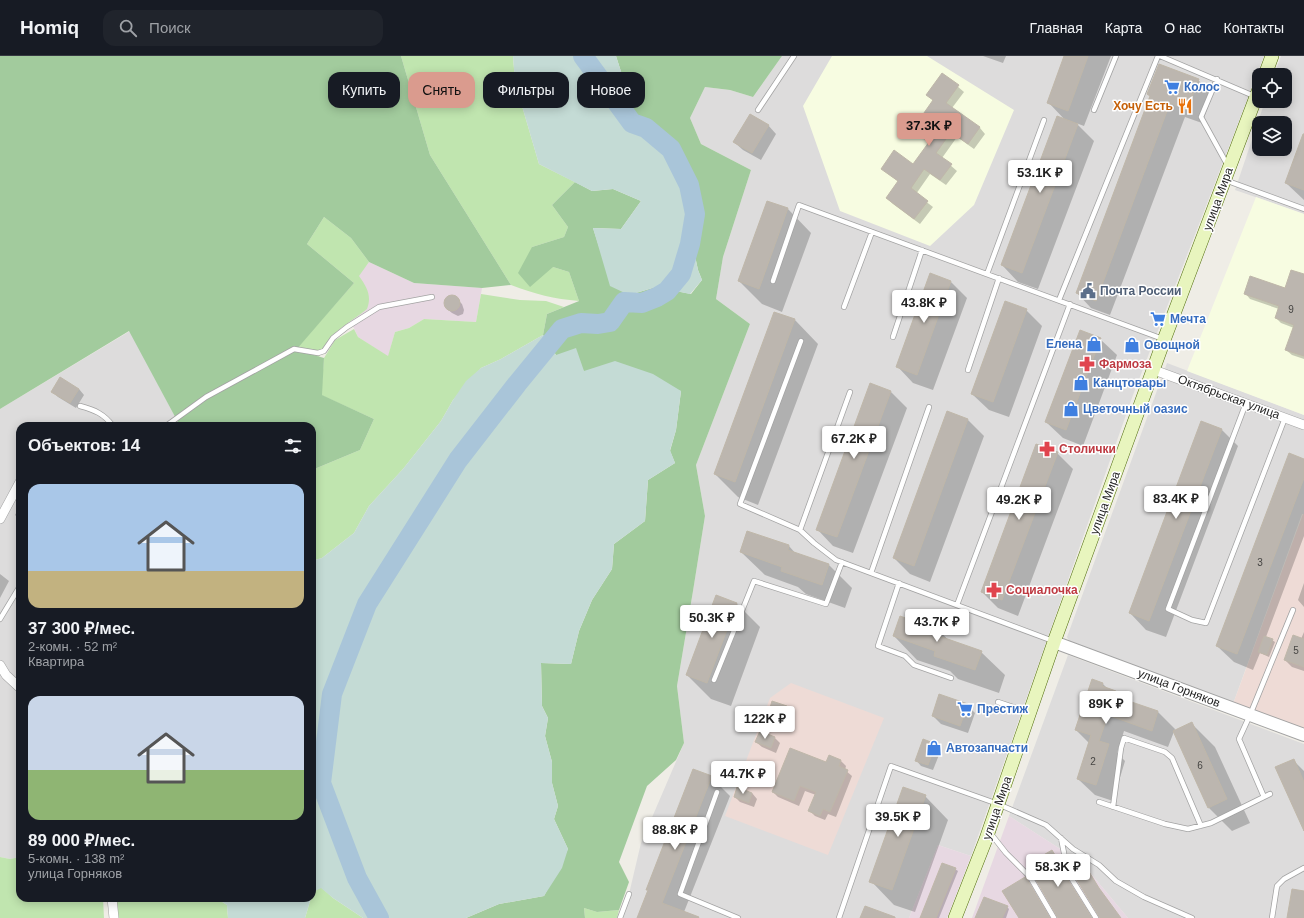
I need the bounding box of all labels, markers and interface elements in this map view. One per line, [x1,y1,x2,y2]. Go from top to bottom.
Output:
search box [103,10,383,46]
text: Homiq [20,17,79,38]
icon: search [117,17,139,39]
text: Поиск [149,19,191,36]
text: Главная [1029,20,1083,36]
text: Карта [1105,20,1142,36]
text: О нас [1164,20,1202,36]
text: Контакты [1224,20,1284,36]
map controls [1252,68,1292,156]
button: locate [1252,68,1292,108]
chip: Купить [328,72,400,108]
chip: Снять [408,72,475,108]
chip: Фильтры [483,72,569,108]
chip: Новое [577,72,645,108]
supermarket icon: Колос [1163,78,1181,96]
place label: Колос [1184,80,1220,94]
restaurant icon: Хочу Есть [1176,97,1194,115]
place label: Хочу Есть [1113,99,1173,113]
pin: 37.3K ₽ [892,113,966,147]
button: layers [1252,116,1292,156]
text: 37.3K ₽ [906,118,952,133]
pin: 53.1K ₽ [1003,160,1077,194]
text: 53.1K ₽ [1017,165,1063,180]
street label: улица Мира [1200,165,1236,233]
public building icon: Почта России [1079,282,1097,300]
place label: Почта России [1100,284,1182,298]
pin: 43.8K ₽ [887,290,961,324]
text: 43.8K ₽ [901,295,947,310]
house number: 9 [1288,304,1294,315]
supermarket icon: Мечта [1149,310,1167,328]
place label: Мечта [1170,312,1206,326]
shop icon: Елена [1085,335,1103,353]
shop icon: Овощной [1123,336,1141,354]
place label: Елена [1046,337,1082,351]
place label: Овощной [1144,338,1200,352]
pharmacy icon: Фармоза [1078,355,1096,373]
place label: Фармоза [1099,357,1152,371]
street label: Октябрьская улица [1176,372,1282,422]
shop icon: Канцтовары [1072,374,1090,392]
place label: Канцтовары [1093,376,1166,390]
shop icon: Цветочный оазис [1062,400,1080,418]
place label: Цветочный оазис [1083,402,1188,416]
pin: 67.2K ₽ [817,426,891,460]
text: 67.2K ₽ [831,431,877,446]
icon: filters [282,435,304,457]
text: Объектов: 14 [28,436,140,455]
pharmacy icon: Столички [1038,440,1056,458]
place label: Столички [1059,442,1116,456]
street label: улица Мира [1087,469,1123,537]
pin: 83.4K ₽ [1139,486,1213,520]
pin: 49.2K ₽ [982,487,1056,521]
text: 83.4K ₽ [1153,491,1199,506]
text: 49.2K ₽ [996,492,1042,507]
icon: home [130,510,202,582]
house number: 3 [1257,557,1263,568]
pharmacy icon: Социалочка [985,581,1003,599]
place label: Социалочка [1006,583,1078,597]
pin: 50.3K ₽ [675,605,749,639]
pin: 43.7K ₽ [900,609,974,643]
text: 50.3K ₽ [689,610,735,625]
text: 43.7K ₽ [914,614,960,629]
text: 37 300 ₽/мес. [28,619,135,638]
text: 2-комн. · 52 m² [28,639,117,654]
house number: 5 [1293,645,1299,656]
text: Квартира [28,654,84,669]
street label: улица Горняков [1136,666,1222,710]
pin: 89K ₽ [1078,691,1134,725]
text: 89K ₽ [1088,696,1124,711]
supermarket icon: Престиж [956,700,974,718]
place label: Престиж [977,702,1028,716]
pin: 122K ₽ [732,706,798,740]
text: 122K ₽ [744,711,786,726]
icon: home [130,722,202,794]
shop icon: Автозапчасти [925,739,943,757]
place label: Автозапчасти [946,741,1028,755]
house number: 2 [1090,756,1096,767]
house number: 6 [1197,760,1203,771]
pin: 44.7K ₽ [706,761,780,795]
text: 44.7K ₽ [720,766,766,781]
street label: улица Мира [980,774,1015,842]
pin: 39.5K ₽ [861,804,935,838]
text: 39.5K ₽ [875,809,921,824]
pin: 88.8K ₽ [638,817,712,851]
text: 88.8K ₽ [652,822,698,837]
text: 89 000 ₽/мес. [28,831,135,850]
text: 5-комн. · 138 m² [28,851,124,866]
pin: 58.3K ₽ [1021,854,1095,888]
text: 58.3K ₽ [1035,859,1081,874]
text: улица Горняков [28,866,122,881]

